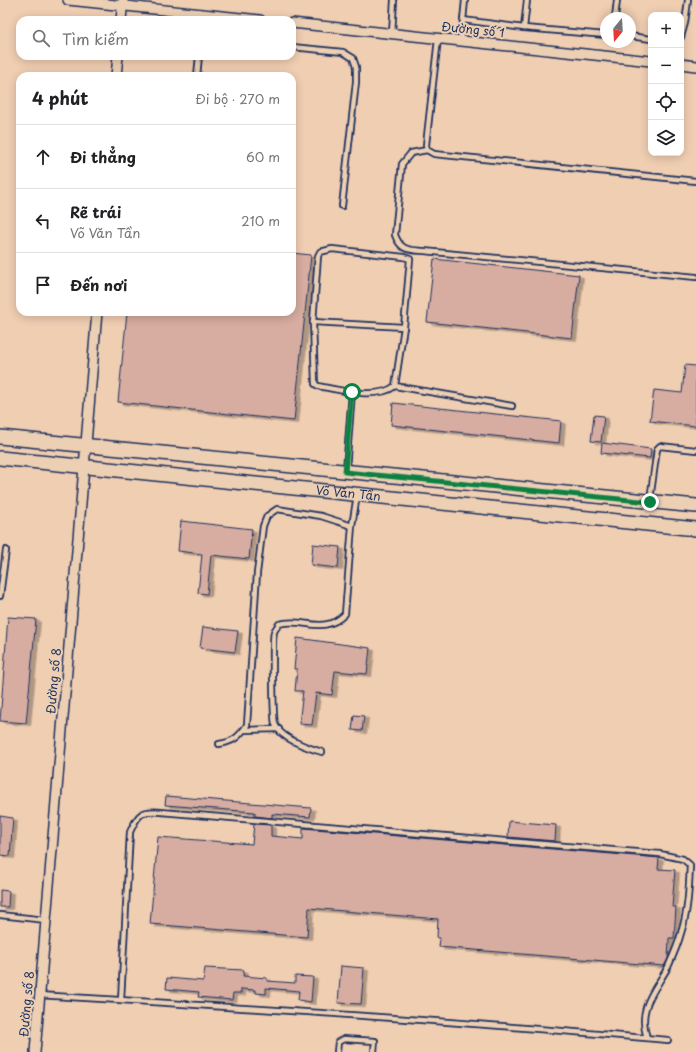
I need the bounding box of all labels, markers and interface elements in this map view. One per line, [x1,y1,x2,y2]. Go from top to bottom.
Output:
north arrow [600,12,636,48]
map controls [648,12,684,156]
button: + [648,12,684,48]
search box [16,16,296,60]
street label: Đường số 1 [441,17,506,41]
icon: search [30,27,52,49]
text: Tìm kiếm [62,27,129,50]
button: − [648,48,684,84]
button: locate [648,84,684,120]
text: 4 phút [32,85,89,111]
text: Đi bộ · 270 m [195,89,280,108]
button: layers [648,120,684,156]
text: Đi thẳng [70,145,136,168]
icon: ahead [32,146,54,168]
text: 60 m [246,147,280,166]
text: Rẽ trái [70,200,121,223]
icon: left [32,210,54,232]
text: 210 m [241,211,280,230]
text: Võ Văn Tần [70,223,140,242]
text: Đến nơi [70,273,127,296]
icon: arrive [32,274,54,296]
route start [343,383,361,401]
street label: Võ Văn Tần [315,480,382,505]
route end [641,493,659,511]
street label: Đường số 8 [41,647,65,715]
street label: Đường số 8 [14,970,38,1038]

